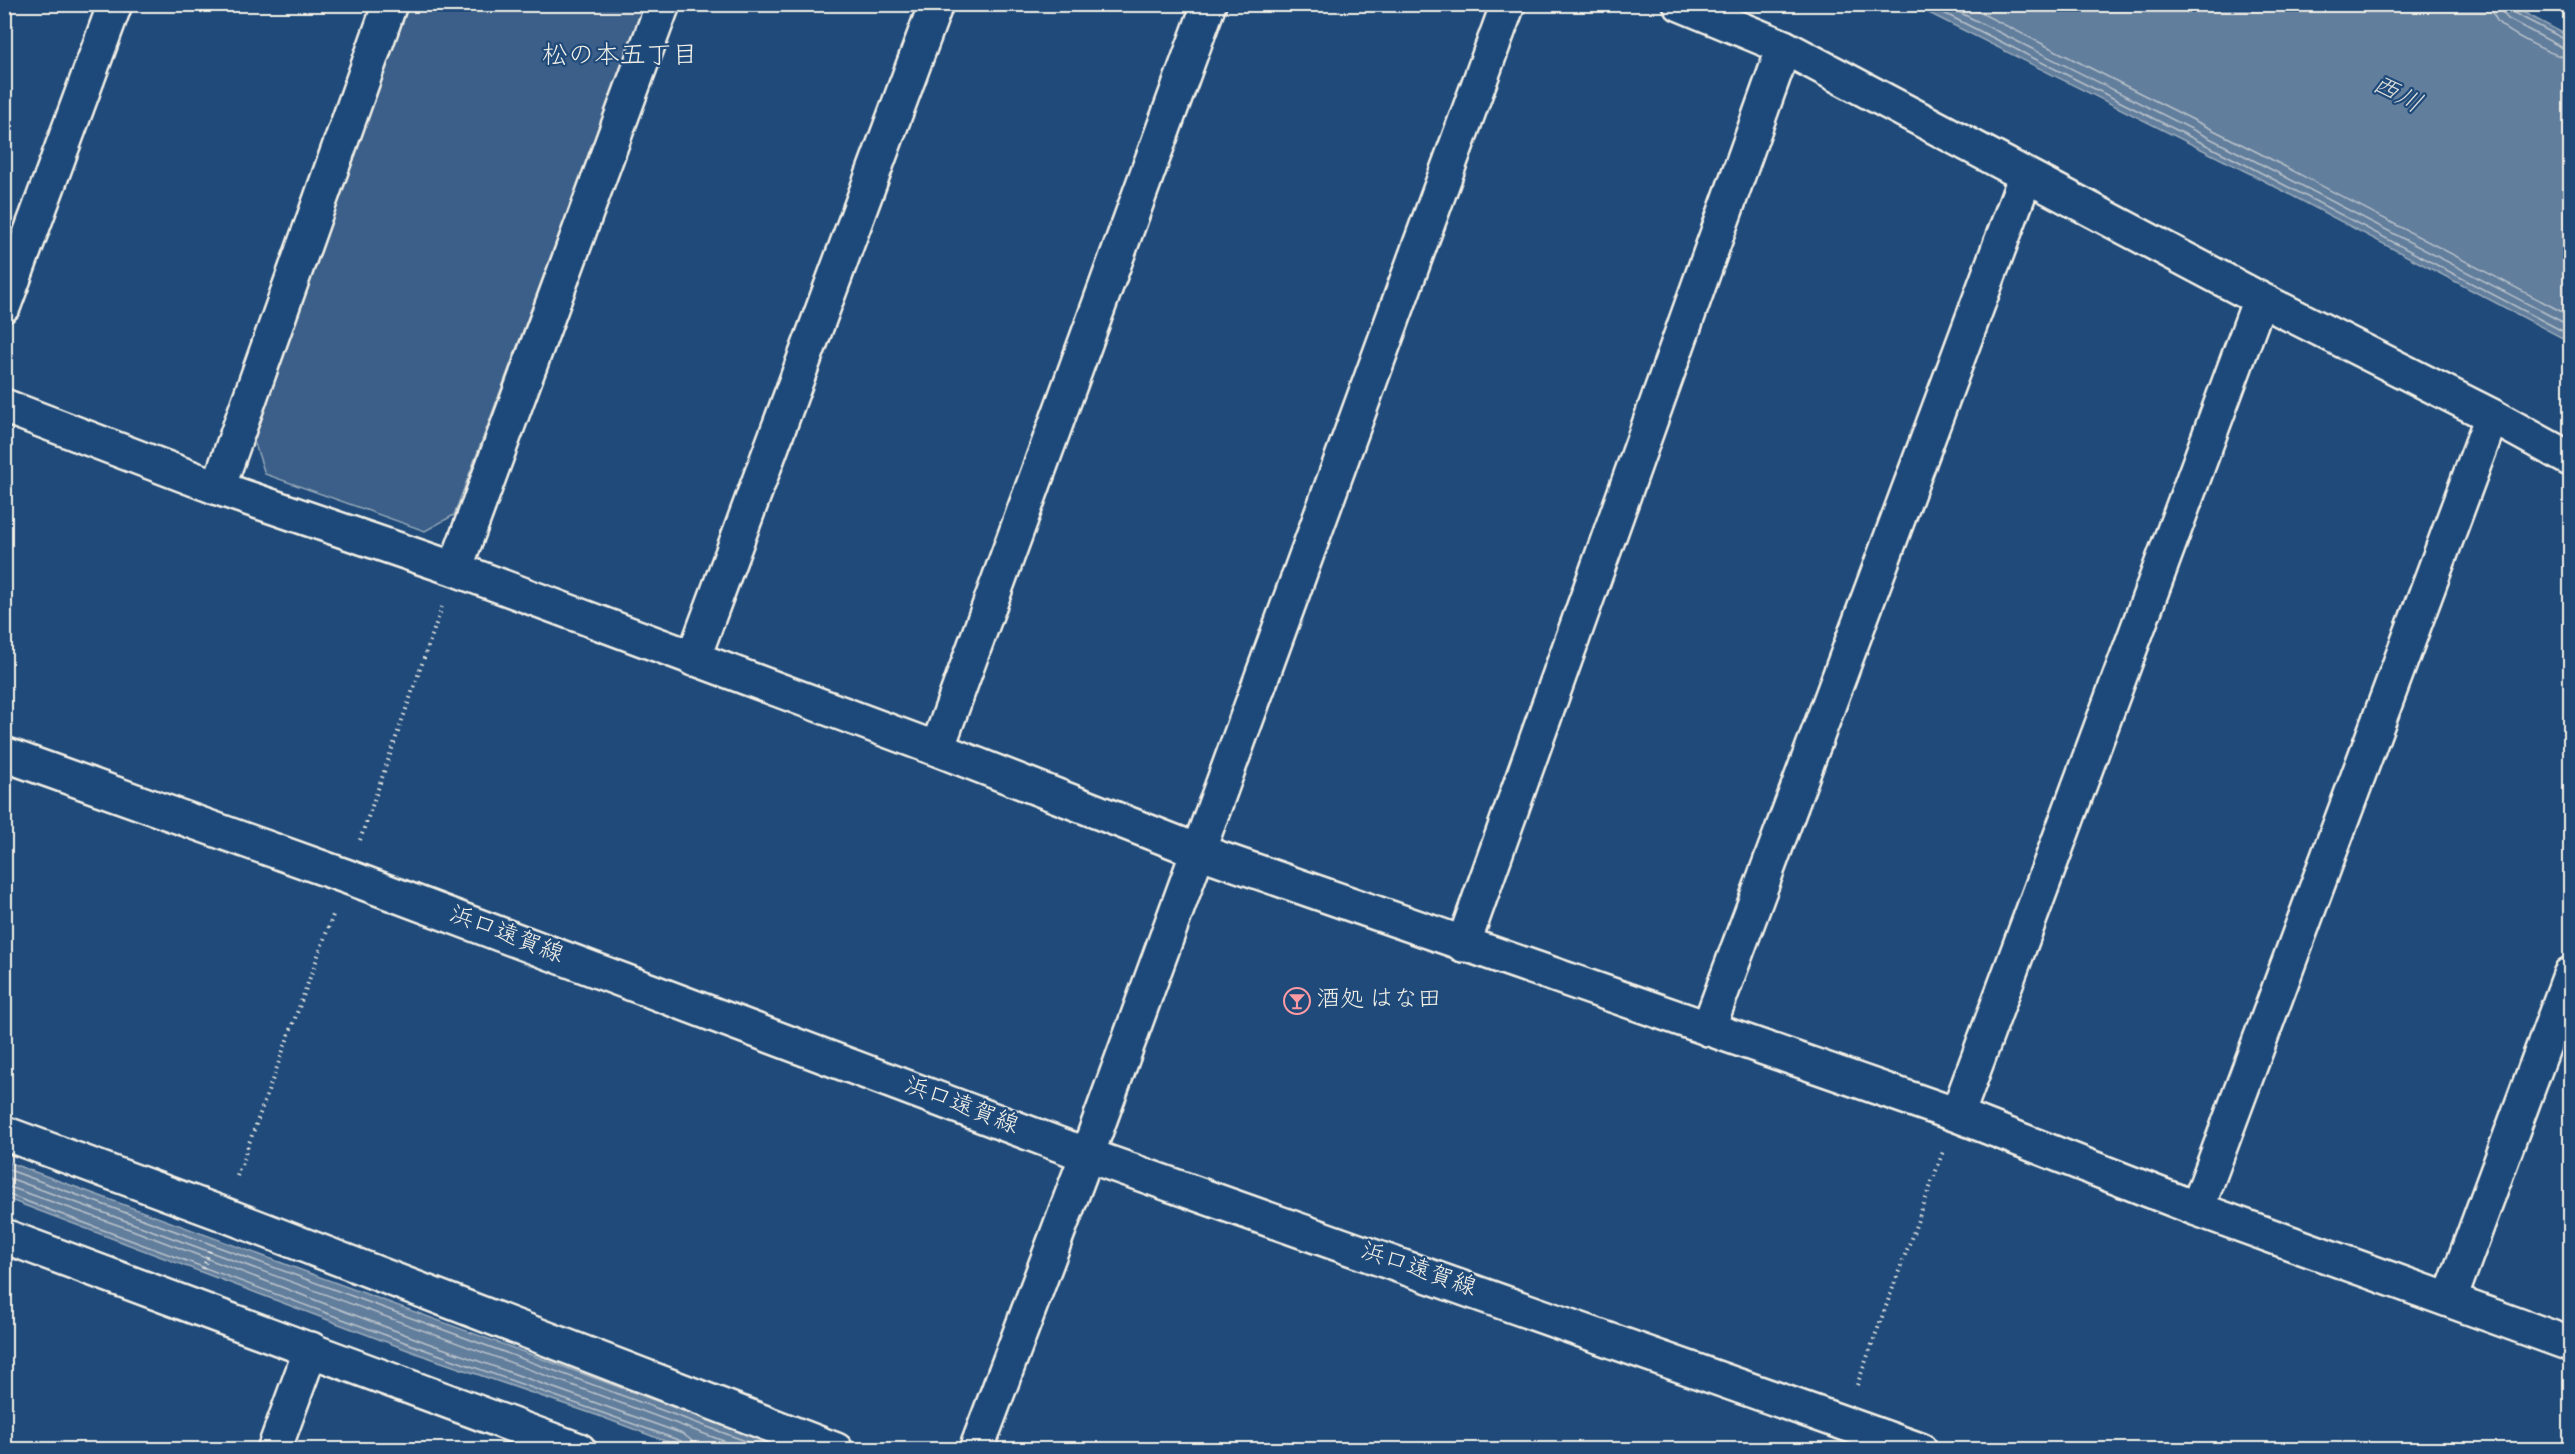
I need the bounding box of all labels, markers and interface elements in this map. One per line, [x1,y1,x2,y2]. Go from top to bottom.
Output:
district label: 松の本五丁目 [542,39,698,76]
water label: 西川 [2364,67,2428,125]
street label: 浜口遠賀線 [444,899,568,973]
place label: 酒処 はな田 [1316,984,1442,1018]
bar icon: 酒処 はな田 [1282,986,1312,1016]
street label: 浜口遠賀線 [899,1070,1023,1144]
street label: 浜口遠賀線 [1356,1235,1480,1307]

